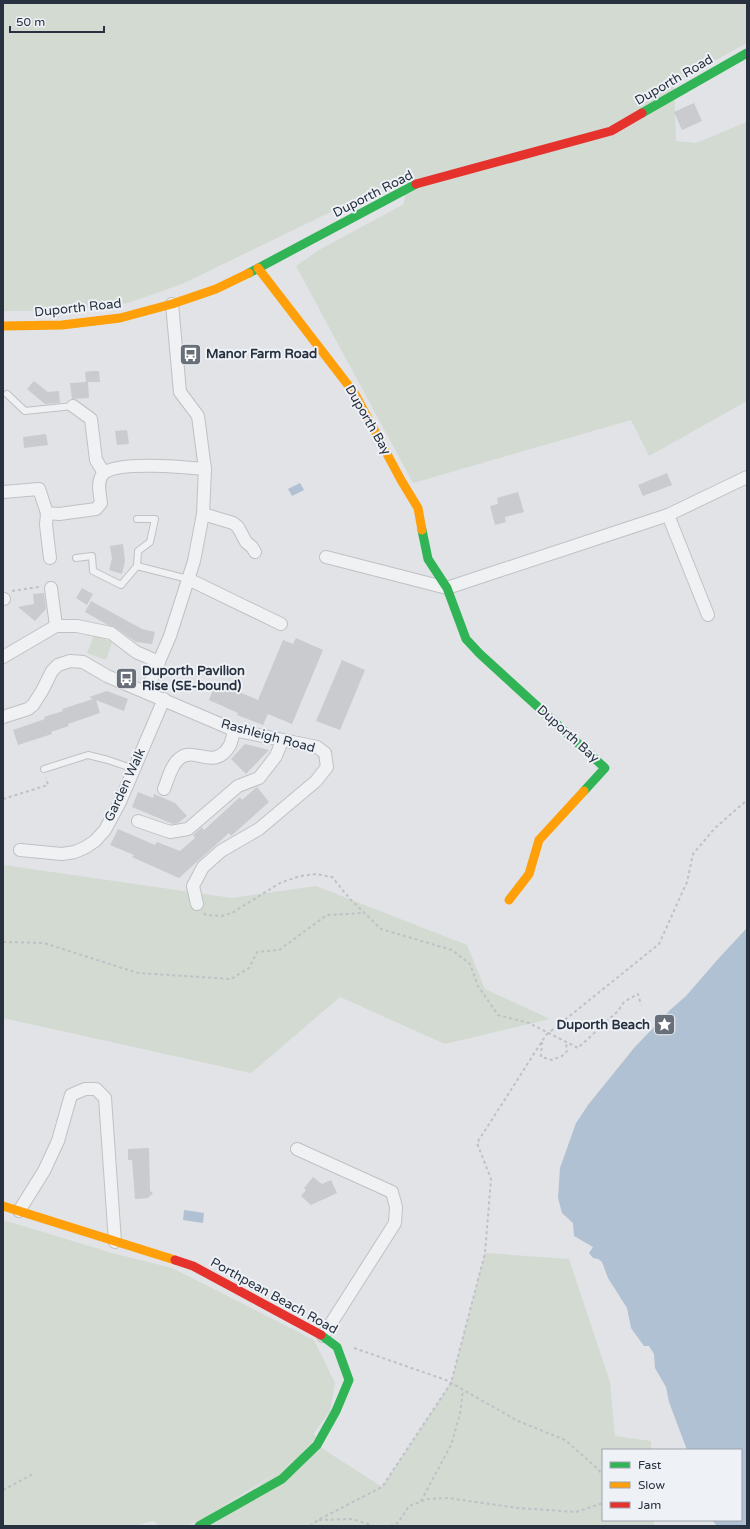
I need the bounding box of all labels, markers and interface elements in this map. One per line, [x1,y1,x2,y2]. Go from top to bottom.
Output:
scale bar [10,8,104,34]
text: 50 m [16,15,45,29]
street label: Duporth Road [632,51,716,109]
street label: Duporth Road [330,167,416,221]
street label: Duporth Road [34,295,122,321]
bus stop icon: Manor Farm Road [178,341,204,367]
place label: Manor Farm Road [206,346,317,362]
street label: Duporth Bay [342,382,394,458]
place label: Duporth Pavilion Rise (SE-bound) [142,663,245,694]
bus stop icon: Duporth Pavilion Rise (SE-bound) [114,665,140,691]
street label: Duporth Bay [534,702,602,766]
street label: Rashleigh Road [219,716,317,756]
street label: Garden Walk [101,746,149,824]
place icon: Duporth Beach [652,1012,678,1038]
place label: Duporth Beach [557,1017,650,1033]
street label: Porthpean Beach Road [208,1254,340,1338]
legend [602,1449,742,1521]
text: Fast [638,1458,662,1472]
text: Slow [638,1478,665,1492]
text: Jam [638,1498,661,1512]

